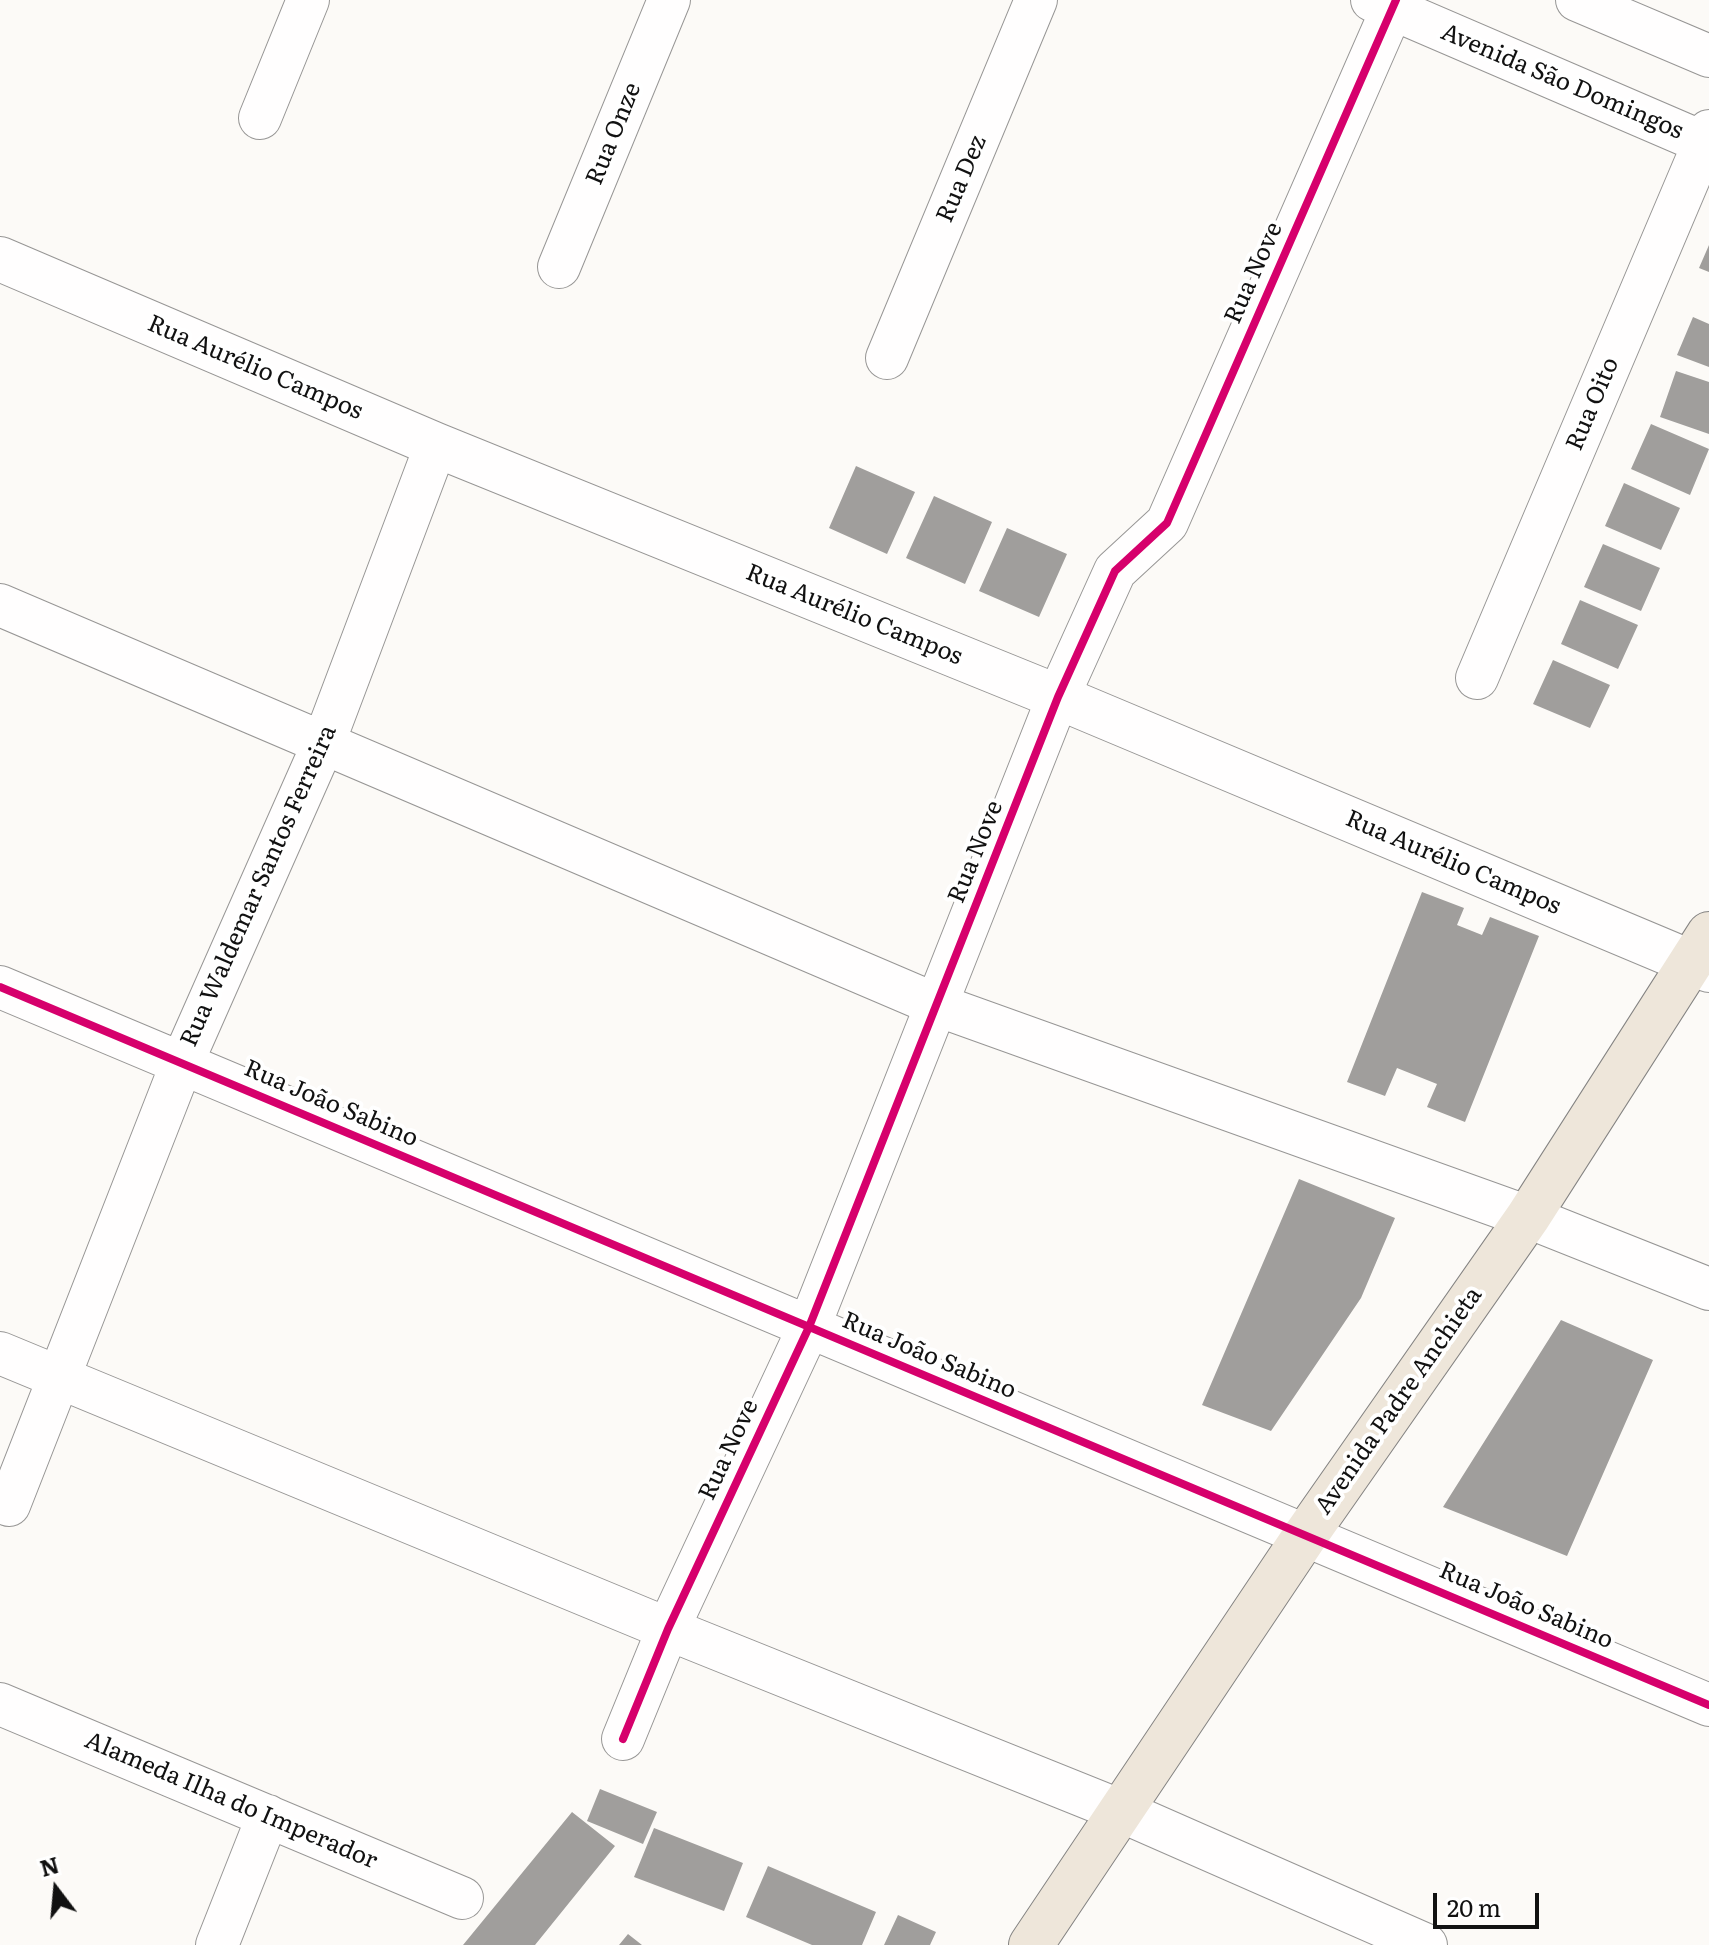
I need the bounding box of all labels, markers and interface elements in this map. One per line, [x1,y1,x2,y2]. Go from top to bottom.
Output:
street label: Avenida São Domingos [1437,18,1687,146]
street label: Rua Onze [581,79,647,189]
street label: Rua Dez [931,131,993,227]
street label: Rua Nove [1219,218,1289,328]
street label: Rua Aurélio Campos [143,310,367,426]
street label: Rua Oito [1561,353,1625,455]
street label: Rua Aurélio Campos [742,558,966,672]
street label: Rua Waldemar Santos Ferreira [175,721,343,1051]
street label: Rua Nove [942,797,1010,907]
street label: Rua Aurélio Campos [1341,805,1565,921]
street label: Rua João Sabino [240,1054,422,1154]
street label: Avenida Padre Anchieta [1310,1282,1488,1520]
street label: Rua João Sabino [838,1306,1020,1406]
street label: Rua Nove [693,1395,765,1505]
street label: Rua João Sabino [1435,1556,1617,1656]
street label: Alameda Ilha do Imperador [80,1726,382,1876]
text: N [36,1847,63,1884]
north arrow [16,1849,96,1929]
scale bar [1437,1877,1543,1927]
text: 20 m [1447,1889,1501,1924]

